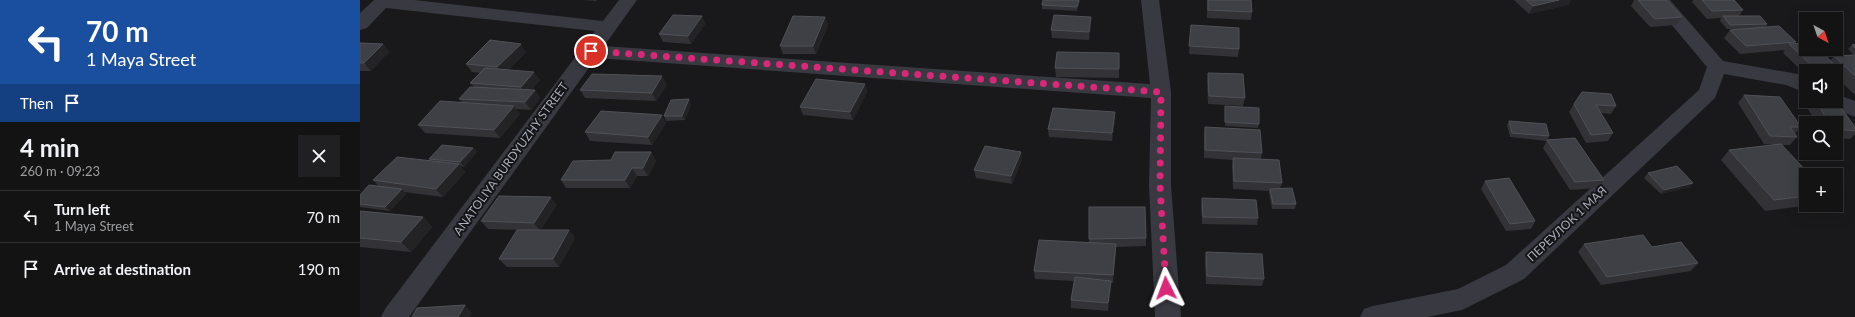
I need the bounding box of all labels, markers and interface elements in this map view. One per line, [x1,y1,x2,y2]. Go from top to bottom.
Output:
north arrow [1799,12,1843,56]
map controls [1799,12,1843,212]
text: 70 m [86,14,149,48]
icon: left [20,16,72,68]
pin [574,34,608,68]
icon: arrive [580,40,602,62]
text: 1 Maya Street [86,48,196,70]
button: sound [1799,64,1843,108]
street label: ANATOLIYA BURDYUZHY STREET [450,79,571,238]
icon: arrive [61,92,83,114]
text: Then [20,94,53,112]
button: search [1799,116,1843,160]
text: 4 min [20,133,80,162]
button: close [298,135,340,177]
text: 260 m · 09:23 [20,163,100,179]
button: + [1799,168,1843,212]
street label: ПЕРЕУЛОК 1 МАЯ [1524,183,1610,264]
text: Turn left [54,200,110,218]
icon: left [20,206,42,228]
text: 70 m [306,208,340,226]
text: 1 Maya Street [54,218,134,234]
icon: arrive [20,258,42,280]
text: Arrive at destination [54,260,191,278]
text: 190 m [298,260,340,278]
position arrow [1145,267,1187,309]

